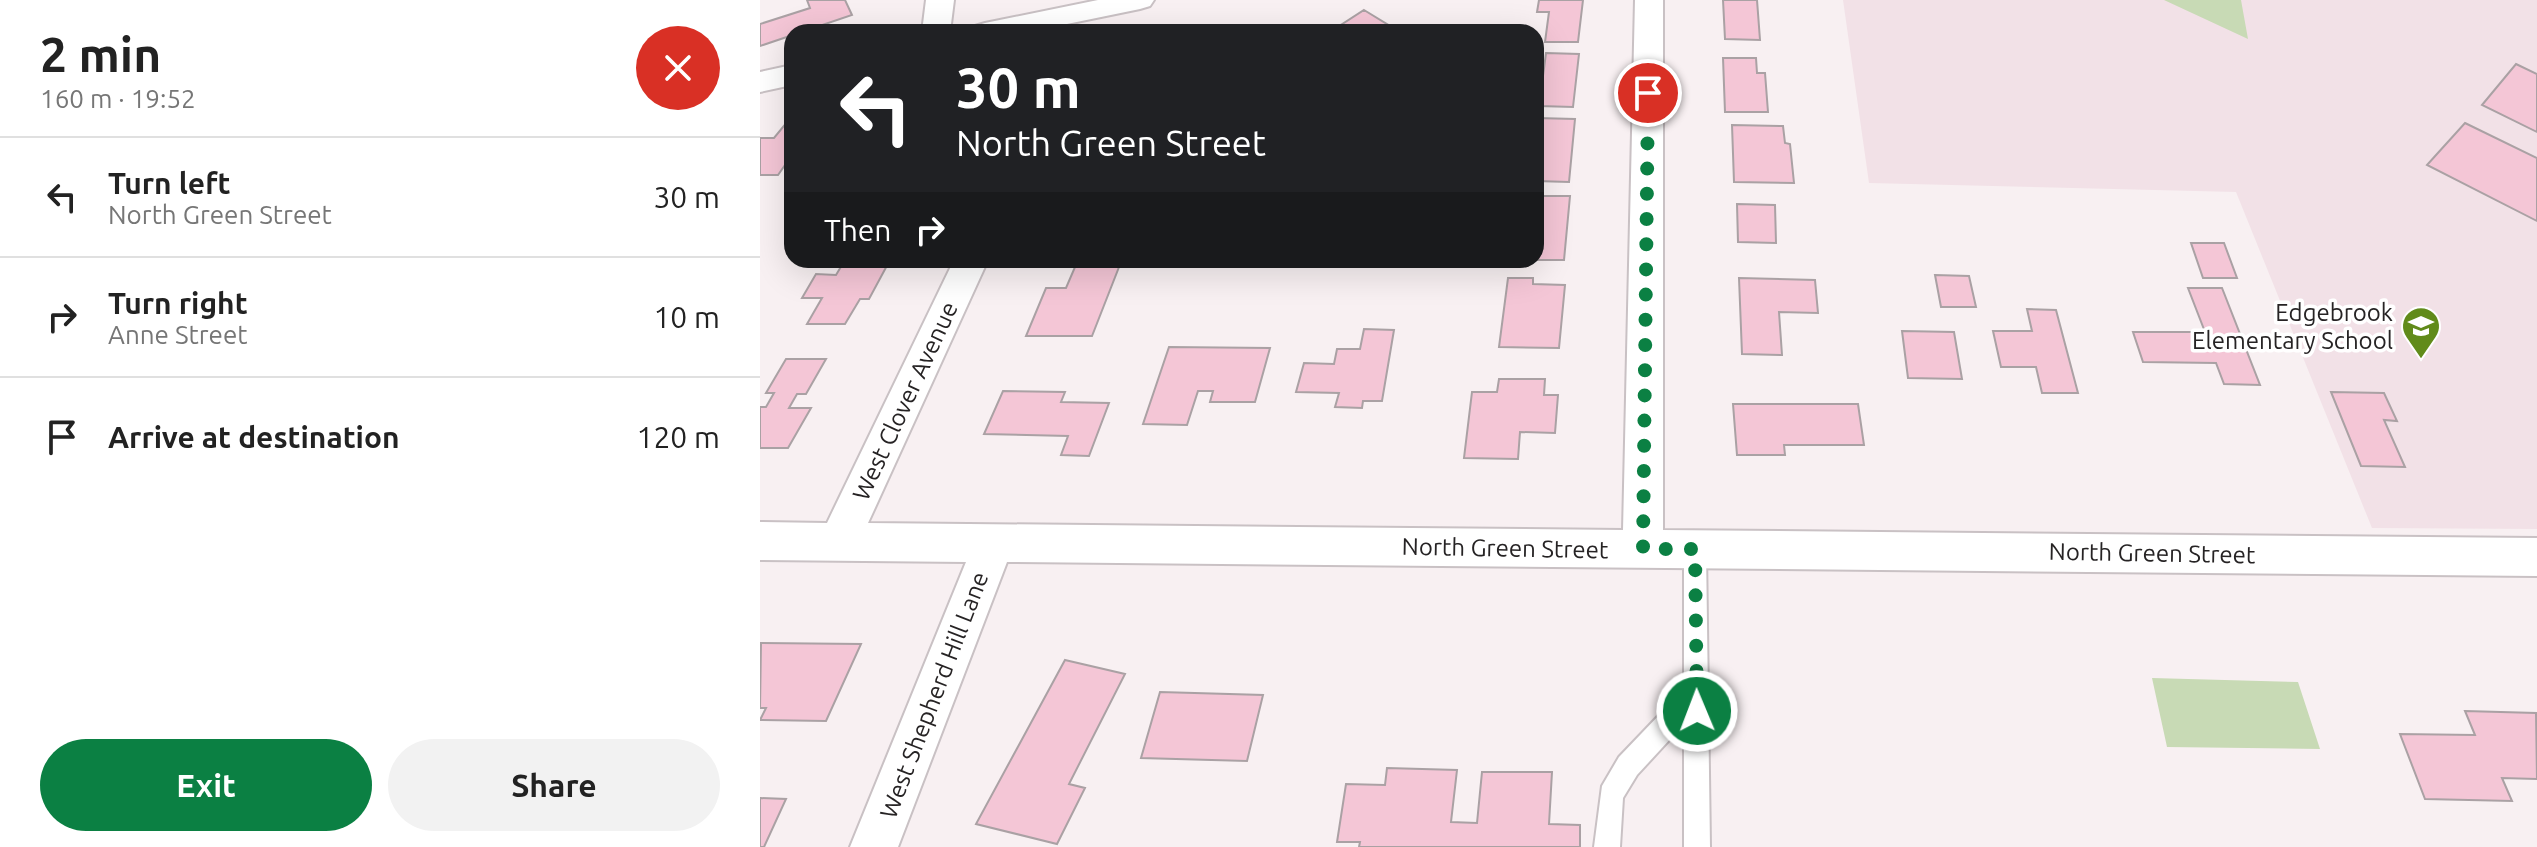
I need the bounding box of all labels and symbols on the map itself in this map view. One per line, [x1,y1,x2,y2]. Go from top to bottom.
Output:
pin [1614,59,1682,127]
street label: West Clover Avenue [847,298,963,504]
place label: Edgebrook Elementary School [2192,299,2393,354]
school or university icon: Edgebrook Elementary School [2400,305,2442,360]
street label: North Green Street [1401,533,1609,563]
street label: North Green Street [2048,538,2256,568]
street label: West Shepherd Hill Lane [874,568,994,822]
position arrow [1655,669,1739,753]

